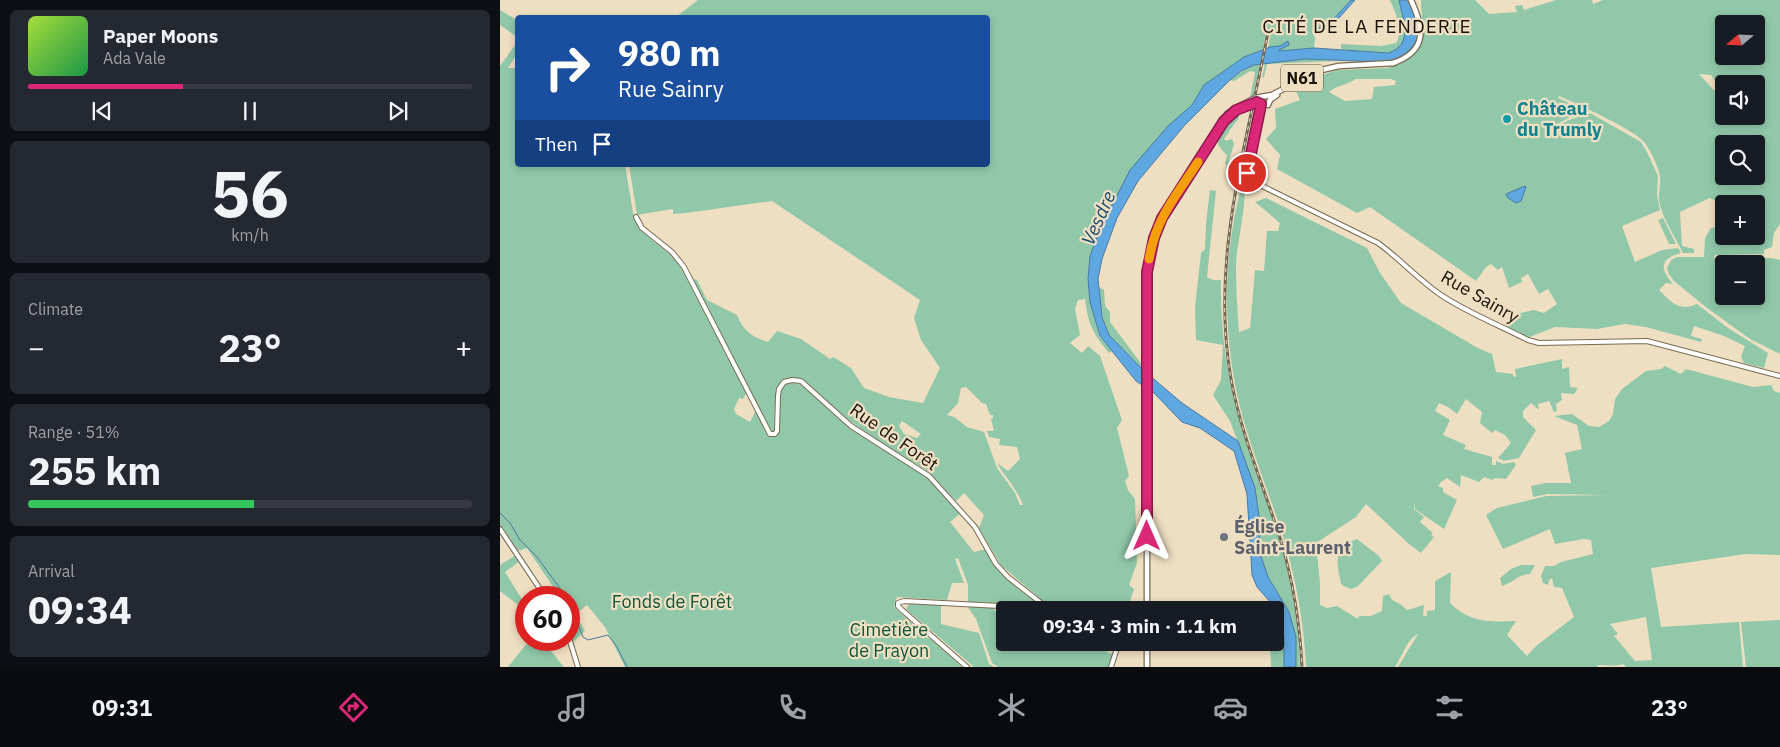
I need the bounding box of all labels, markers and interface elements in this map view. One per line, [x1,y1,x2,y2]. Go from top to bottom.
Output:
district label: CITÉ DE LA FENDERIE [1262,14,1472,38]
north arrow [1715,15,1765,65]
map controls [1715,15,1765,305]
text: Paper Moons [103,24,218,48]
text: 980 m [618,30,721,76]
icon: right [535,35,600,100]
text: Ada Vale [103,48,166,68]
road number: N61 [1281,64,1323,92]
text: Rue Sainry [618,74,724,103]
button: sound [1715,75,1765,125]
icon: previous [88,97,116,125]
icon: pause [236,97,264,125]
icon: next [384,97,412,125]
place label: Château du Trumly [1517,97,1602,141]
marker: Château du Trumly [1501,113,1513,125]
icon: arrive [588,130,616,158]
text: Then [535,132,578,156]
button: search [1715,135,1765,185]
text: 56 [211,150,289,235]
pin [1226,152,1268,194]
icon: arrive [1233,159,1261,187]
water label: Vesdre [1075,187,1121,249]
button: + [1715,195,1765,245]
text: km/h [231,225,269,245]
button: − [1715,255,1765,305]
street label: Rue Sainry [1437,265,1523,328]
text: Climate [28,299,83,319]
text: 23° [218,323,282,372]
text: − [28,329,45,366]
text: + [455,329,472,366]
street label: Rue de Forêt [846,398,943,476]
text: Range · 51% [28,422,120,442]
text: 255 km [28,446,161,495]
position arrow [1120,509,1172,561]
place label: Église Saint-Laurent [1234,514,1351,559]
marker: Église Saint-Laurent [1218,531,1230,543]
text: Arrival [28,561,75,581]
text: 09:34 [28,585,132,634]
speed limit sign: 60 [515,586,580,651]
park label: Fonds de Forêt [612,590,732,613]
text: 09:34 · 3 min · 1.1 km [1043,614,1237,638]
park label: Cimetière de Prayon [849,618,929,662]
icon: directions [336,690,371,725]
icon: music [555,690,590,725]
icon: phone [775,690,810,725]
icon: climate [994,690,1029,725]
icon: car [1213,690,1248,725]
icon: filters [1432,690,1467,725]
text: 09:31 [92,693,152,722]
text: 23° [1651,693,1688,722]

